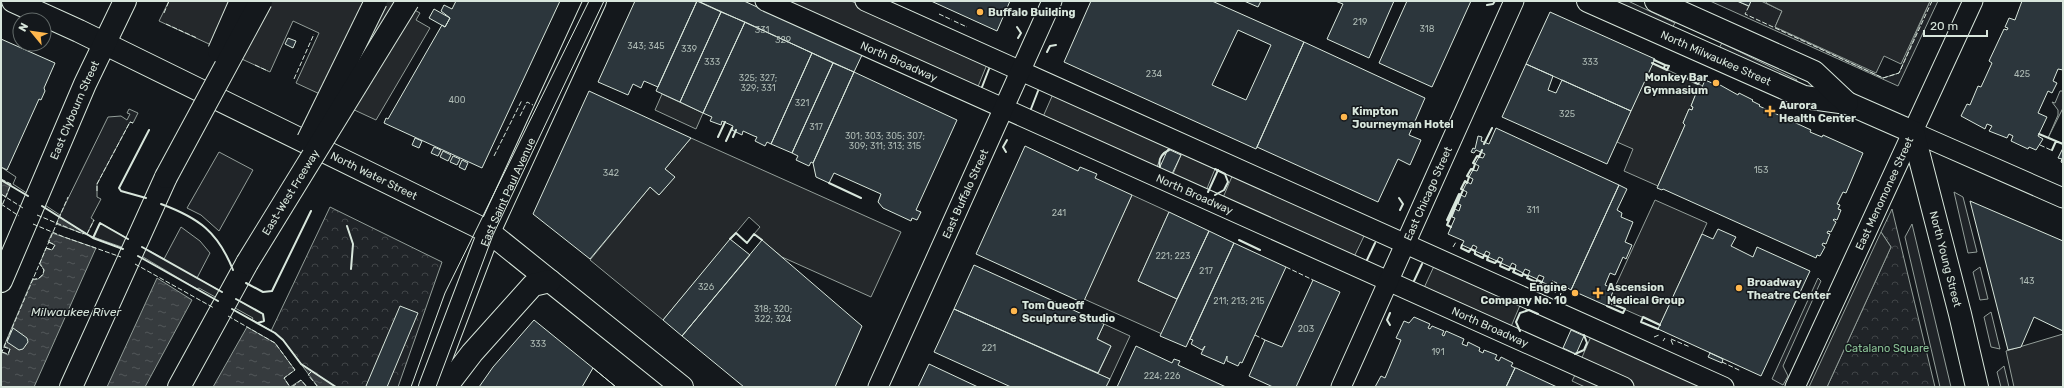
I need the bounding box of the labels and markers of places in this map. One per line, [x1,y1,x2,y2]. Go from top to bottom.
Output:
place label: Buffalo Building [988,6,1076,19]
marker: Buffalo Building [975,7,985,17]
place label: Monkey Bar Gymnasium [1644,71,1708,97]
marker: Monkey Bar Gymnasium [1711,78,1721,88]
place label: Aurora Health Center [1779,99,1856,125]
place label: Kimpton Journeyman Hotel [1352,105,1454,131]
marker: Aurora Health Center [1764,105,1776,117]
marker: Kimpton Journeyman Hotel [1339,112,1349,122]
place label: Broadway Theatre Center [1747,276,1831,302]
place label: Engine Company No. 10 [1481,281,1567,307]
place label: Ascension Medical Group [1607,281,1685,307]
marker: Broadway Theatre Center [1734,283,1744,293]
marker: Ascension Medical Group [1592,287,1604,299]
marker: Engine Company No. 10 [1570,288,1580,298]
place label: Tom Queoff Sculpture Studio [1022,299,1115,325]
marker: Tom Queoff Sculpture Studio [1009,306,1019,316]

